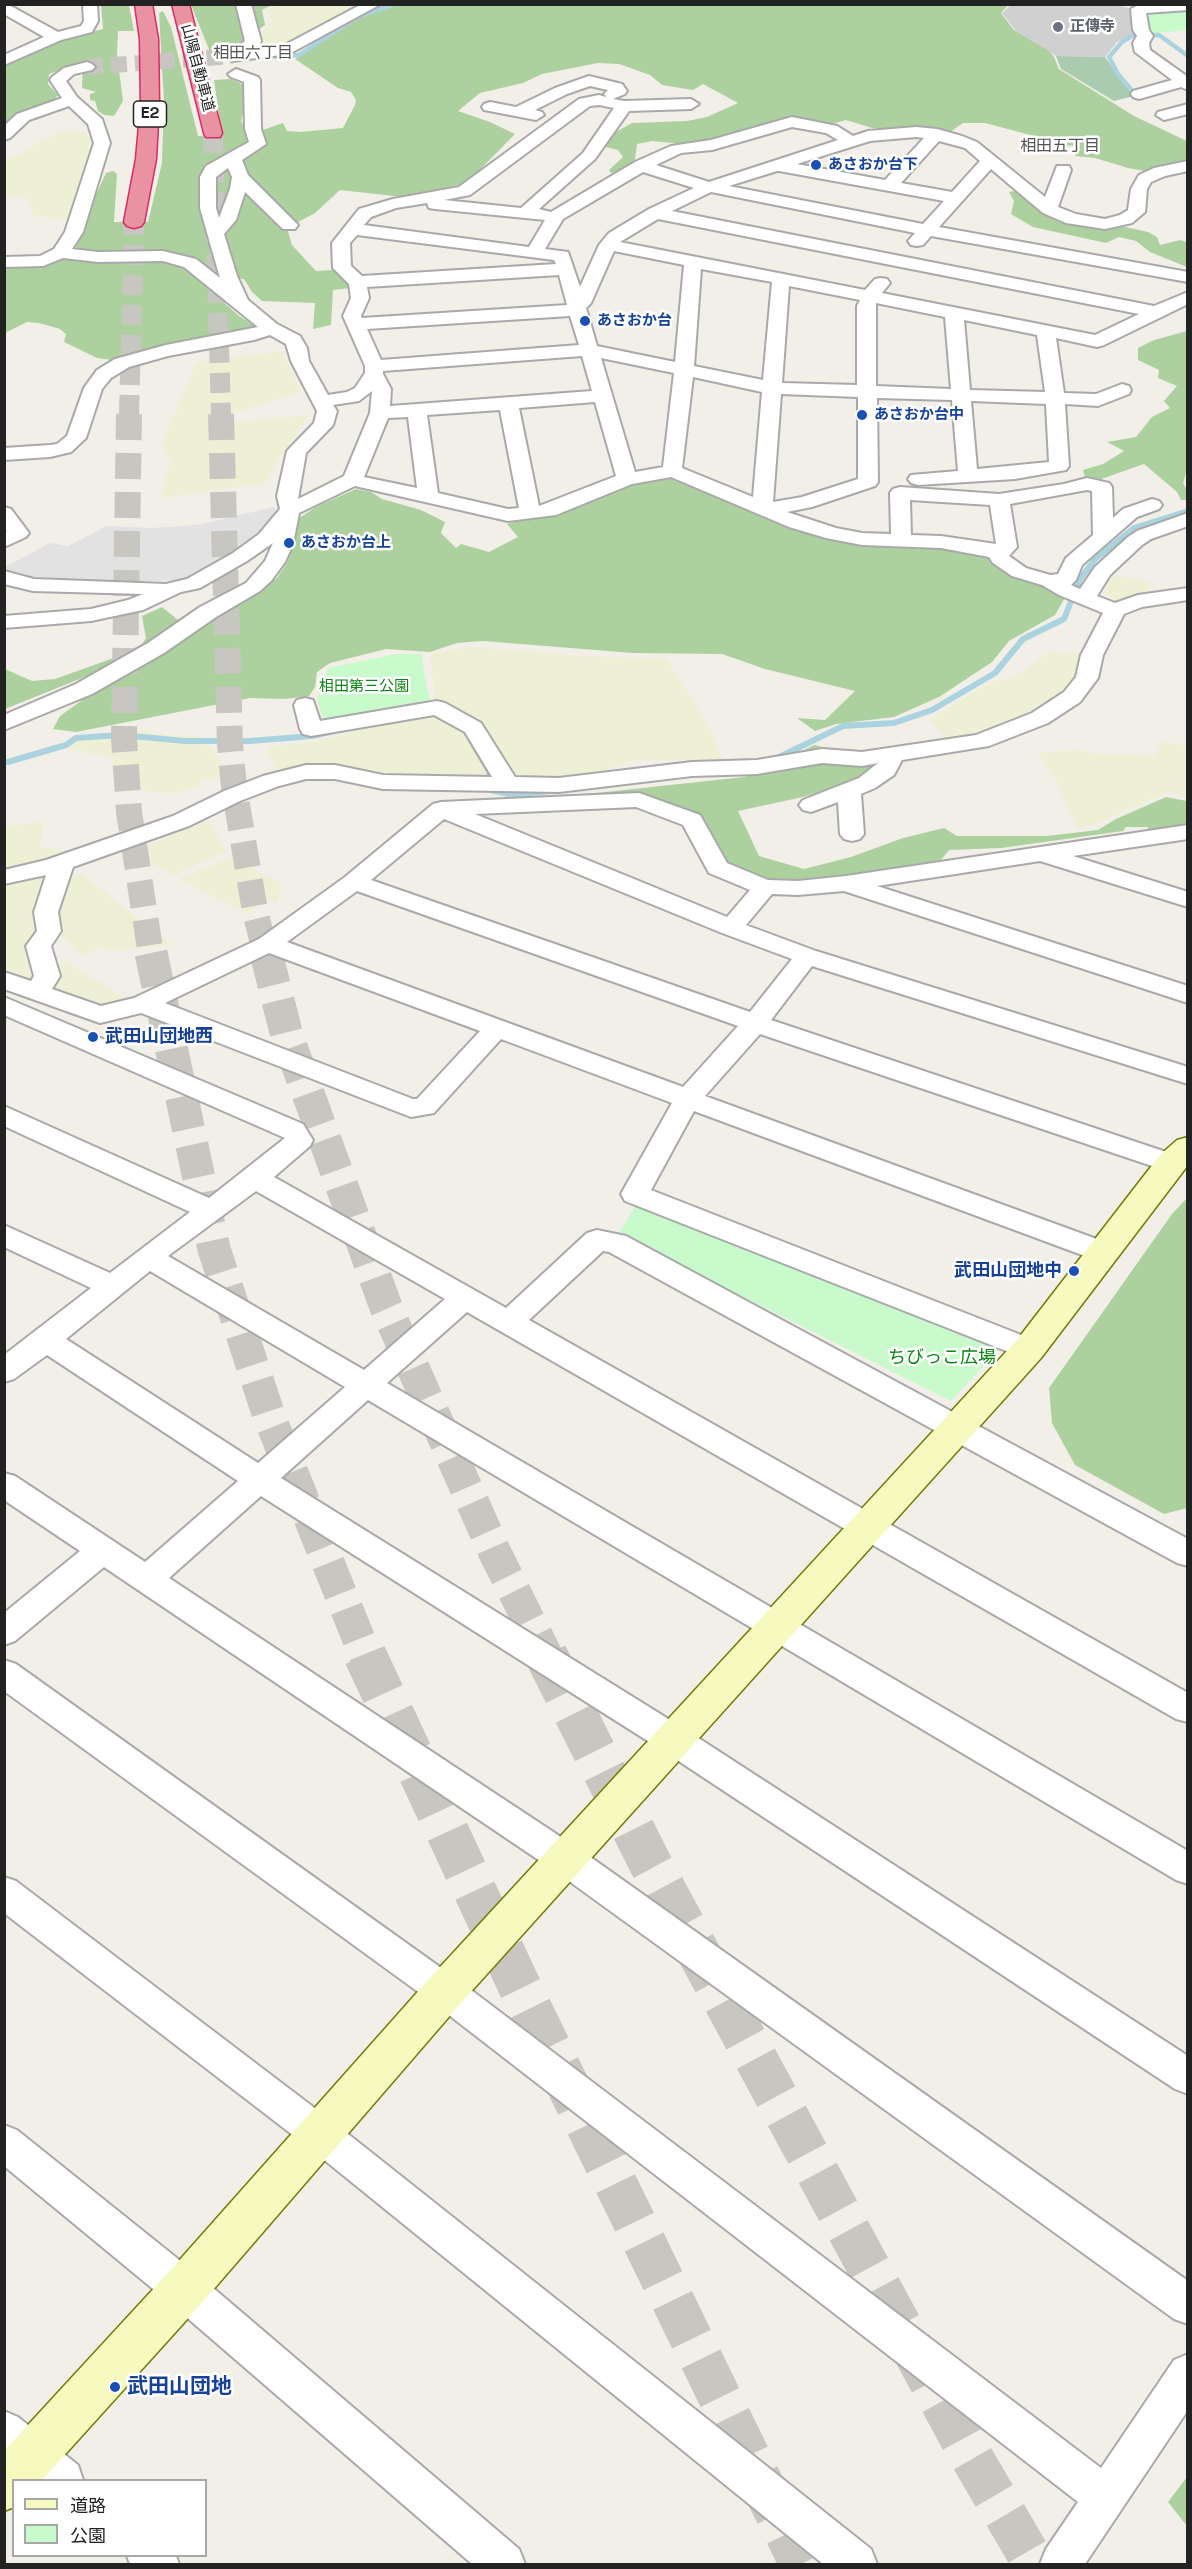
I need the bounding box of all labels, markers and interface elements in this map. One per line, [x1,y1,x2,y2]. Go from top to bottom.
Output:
place label: 正傳寺 [1070,18,1115,36]
marker: 正傳寺 [1051,20,1065,34]
street label: 山陽自動車道 [177,22,217,114]
district label: 相田六丁目 [213,44,293,64]
road number: E2 [134,101,166,127]
district label: 相田五丁目 [1020,137,1100,157]
place label: あさおか台下 [828,156,918,174]
marker: あさおか台下 [809,158,823,172]
place label: あさおか台 [597,312,672,330]
marker: あさおか台 [578,314,592,328]
place label: あさおか台中 [874,406,964,424]
marker: あさおか台中 [855,408,869,422]
place label: あさおか台上 [301,534,391,552]
marker: あさおか台上 [282,536,296,550]
park label: 相田第三公園 [319,678,409,696]
place label: 武田山団地西 [105,1026,213,1048]
marker: 武田山団地西 [86,1030,100,1044]
place label: 武田山団地中 [954,1260,1062,1282]
marker: 武田山団地中 [1067,1264,1081,1278]
park label: ちびっこ広場 [888,1347,996,1369]
place label: 武田山団地 [127,2374,232,2400]
marker: 武田山団地 [108,2380,122,2394]
legend [12,2479,207,2557]
text: 道路 [70,2494,106,2517]
text: 公園 [70,2524,106,2547]

